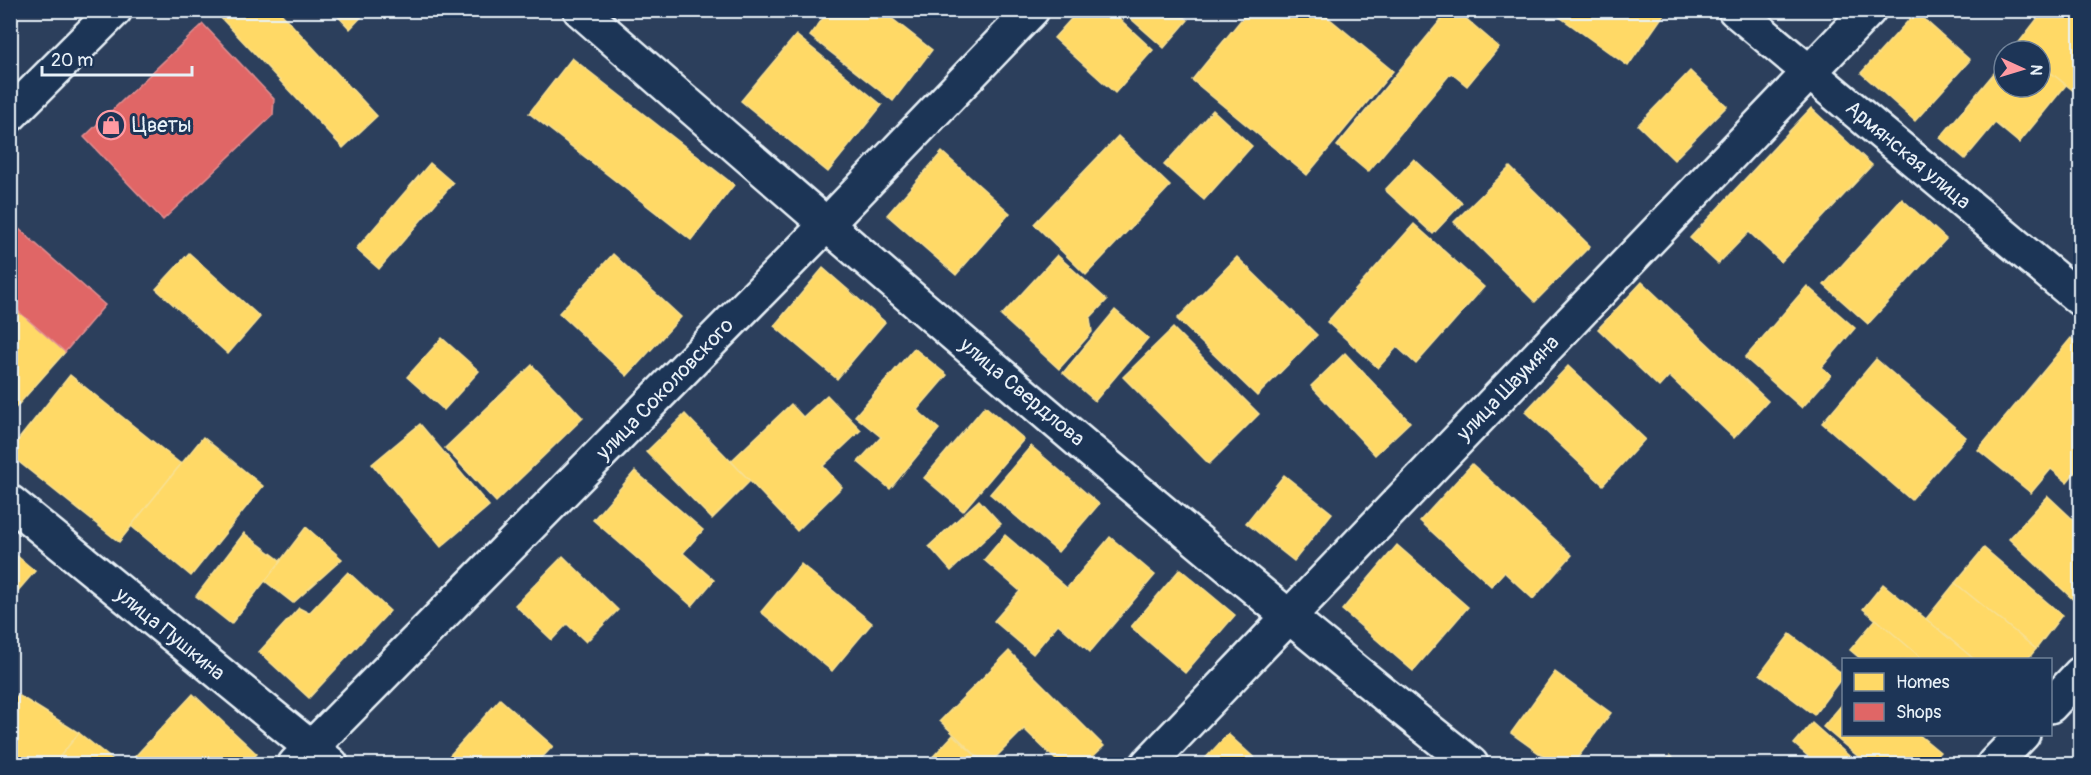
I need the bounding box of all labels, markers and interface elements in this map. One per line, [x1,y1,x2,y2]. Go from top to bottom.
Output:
scale bar [42,39,192,77]
north arrow [1992,39,2052,99]
text: 20 m [51,49,93,72]
text: N [2026,64,2046,76]
street label: Армянская улица [1840,95,1976,215]
shop icon: Цветы [95,109,127,141]
place label: Цветы [132,112,192,139]
street label: улица Соколовского [590,312,740,466]
street label: улица Шаумяна [1450,329,1565,447]
street label: улица Свердлова [953,331,1090,452]
street label: улица Пушкина [109,581,230,687]
legend [1842,658,2052,736]
text: Homes [1896,671,1949,694]
text: Shops [1896,701,1941,724]

